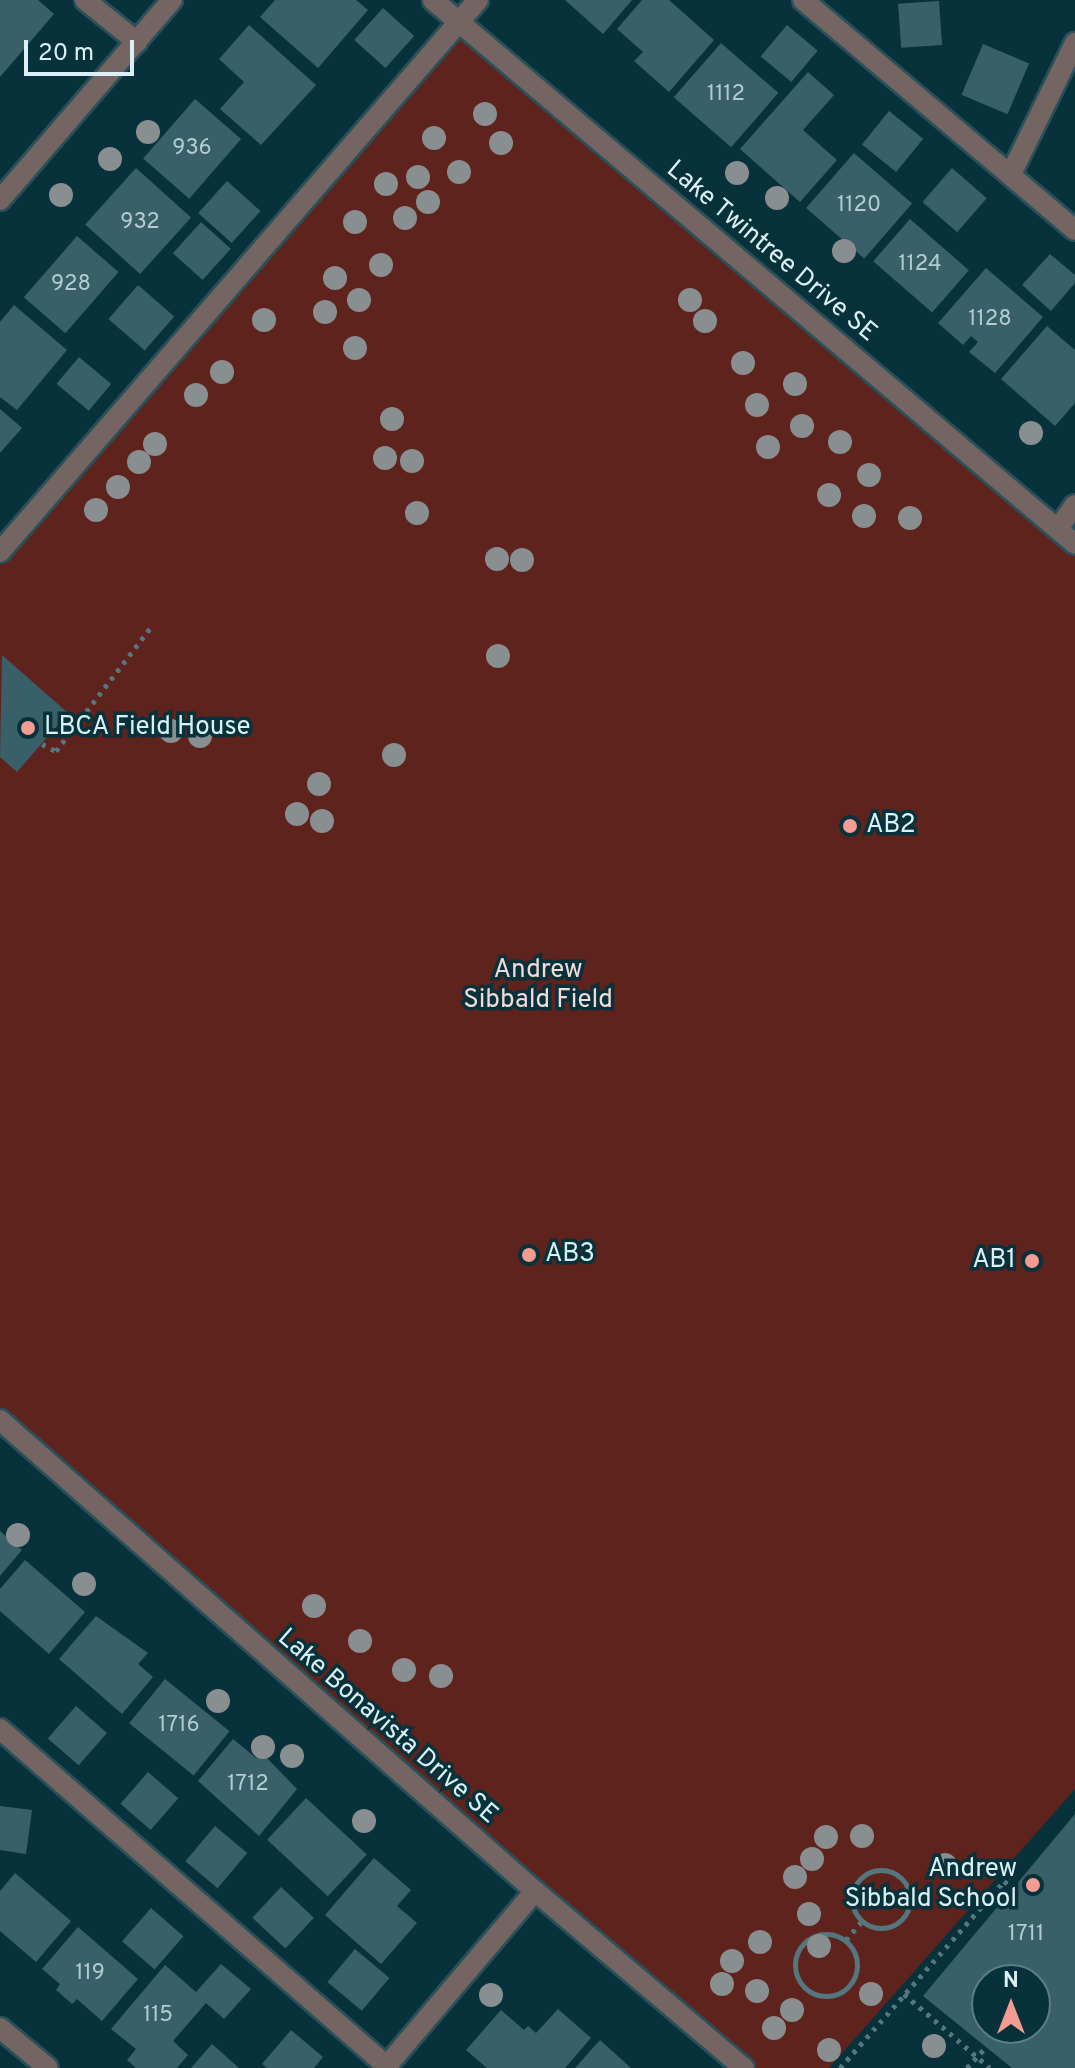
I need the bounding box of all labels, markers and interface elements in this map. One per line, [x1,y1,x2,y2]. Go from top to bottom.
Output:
scale bar [28,24,138,74]
text: 20 m [38,39,94,69]
house number: 1112 [707,82,745,108]
house number: 936 [172,136,212,162]
street label: Lake Twintree Drive SE [659,154,883,350]
house number: 1120 [837,193,881,219]
house number: 932 [120,210,160,236]
house number: 1124 [898,252,942,278]
house number: 928 [51,272,91,298]
house number: 1128 [968,307,1012,333]
place label: LBCA Field House [44,712,251,744]
marker: LBCA Field House [19,719,37,737]
place label: AB2 [866,810,916,842]
marker: AB2 [841,817,859,835]
park label: Andrew Sibbald Field [463,955,613,1016]
place label: AB3 [545,1239,595,1271]
place label: AB1 [972,1245,1016,1277]
marker: AB3 [520,1246,538,1264]
marker: AB1 [1023,1252,1041,1270]
street label: Lake Bonavista Drive SE [271,1623,503,1831]
house number: 1716 [158,1713,200,1739]
house number: 1712 [227,1772,269,1798]
place label: Andrew Sibbald School [845,1854,1017,1916]
marker: Andrew Sibbald School [1024,1876,1042,1894]
house number: 1711 [1008,1922,1044,1948]
house number: 119 [75,1961,105,1987]
north arrow [971,1964,1051,2044]
text: N [1003,1968,1019,1995]
house number: 115 [143,2003,173,2029]

